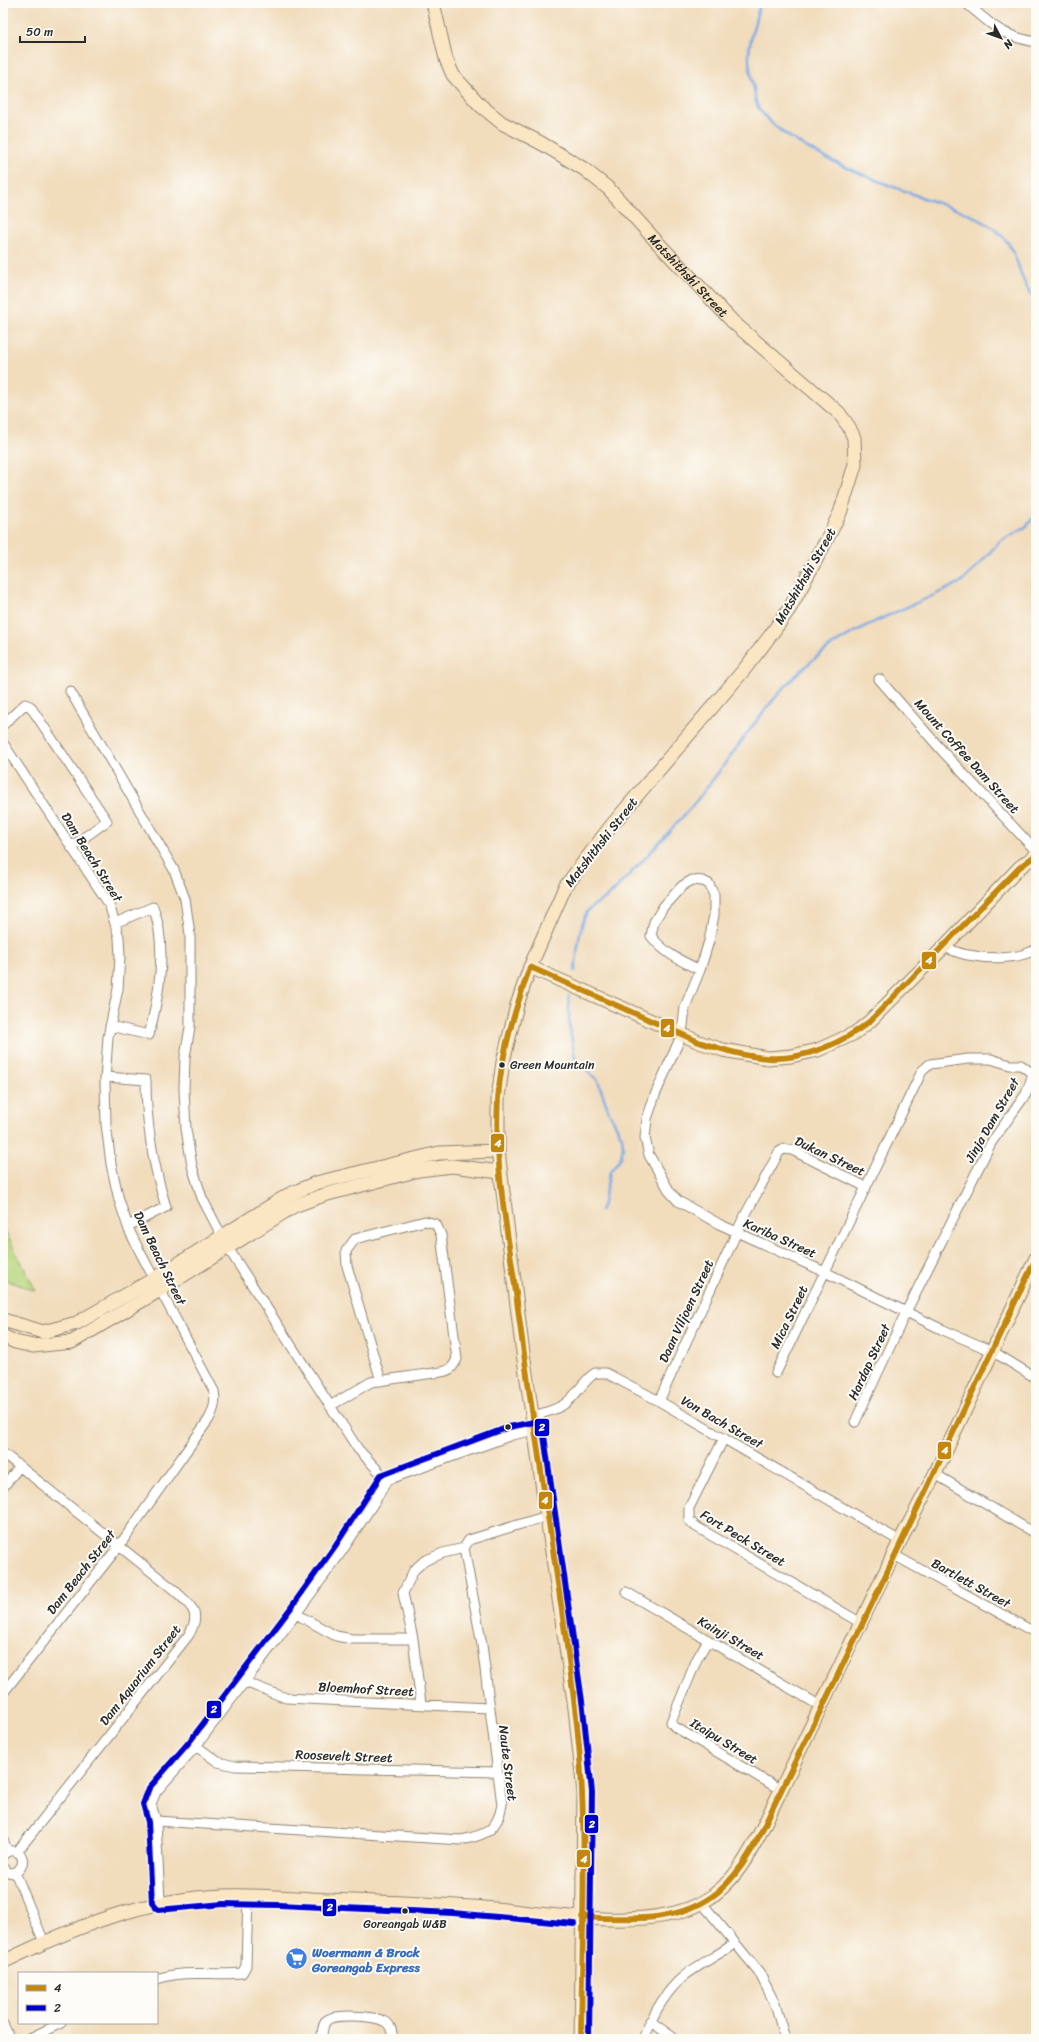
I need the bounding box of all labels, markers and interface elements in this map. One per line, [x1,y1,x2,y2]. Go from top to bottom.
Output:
scale bar [20,18,85,44]
north arrow [981,18,1021,58]
text: 50 m [26,21,53,43]
text: N [998,34,1018,54]
street label: Matshithshi Street [643,228,735,323]
street label: Matshithshi Street [768,523,842,629]
street label: Mount Coffee Dam Street [909,693,1026,819]
street label: Matshithshi Street [558,792,644,892]
street label: Dam Beach Street [55,807,129,907]
line badge: 4 [921,951,937,970]
text: 4 [925,951,933,970]
line badge: 4 [660,1018,675,1038]
text: 4 [663,1019,671,1038]
place label: Green Mountain [510,1054,595,1076]
marker: Green Mountain [497,1060,507,1070]
street label: Jinja Dam Street [958,1072,1026,1168]
street label: Dukan Street [791,1130,870,1183]
line badge: 4 [490,1133,505,1153]
text: 4 [494,1134,502,1153]
street label: Dam Beach Street [127,1207,193,1310]
street label: Kariba Street [740,1212,821,1264]
street label: Daan Viljoen Street [652,1255,720,1366]
street label: Mica Street [764,1281,814,1353]
street label: Hardap Street [841,1319,897,1404]
street label: Von Bach Street [677,1389,768,1455]
line badge: 2 [534,1418,550,1437]
text: 2 [538,1418,546,1437]
unlabelled marker [503,1422,513,1432]
line badge: 4 [937,1441,952,1460]
text: 4 [941,1441,949,1460]
line badge: 4 [538,1491,553,1510]
text: 4 [541,1491,549,1510]
street label: Fort Peck Street [696,1503,790,1573]
street label: Dam Beach Street [40,1524,122,1619]
street label: Bartlett Street [927,1552,1016,1615]
street label: Kainji Street [693,1610,769,1667]
street label: Dam Aquarium Street [93,1619,187,1731]
street label: Bloemhof Street [318,1675,415,1703]
line badge: 2 [206,1700,222,1719]
text: 2 [210,1700,218,1719]
street label: Itaipu Street [685,1711,763,1771]
street label: Naute Street [492,1724,524,1802]
street label: Roosevelt Street [295,1743,393,1769]
line badge: 2 [584,1814,599,1834]
text: 2 [588,1815,596,1834]
line badge: 4 [576,1849,591,1868]
text: 4 [580,1850,588,1869]
line badge: 2 [322,1898,337,1917]
text: 2 [326,1898,334,1917]
marker: Goreangab W&B [400,1906,410,1916]
place label: Goreangab W&B [363,1913,447,1935]
place label: Woermann & Brock Goreangab Express [311,1941,421,1979]
supermarket icon: Woermann & Brock Goreangab Express [284,1946,310,1972]
legend [18,1972,158,2024]
text: 4 [54,1977,62,1999]
text: 2 [54,1997,61,2019]

